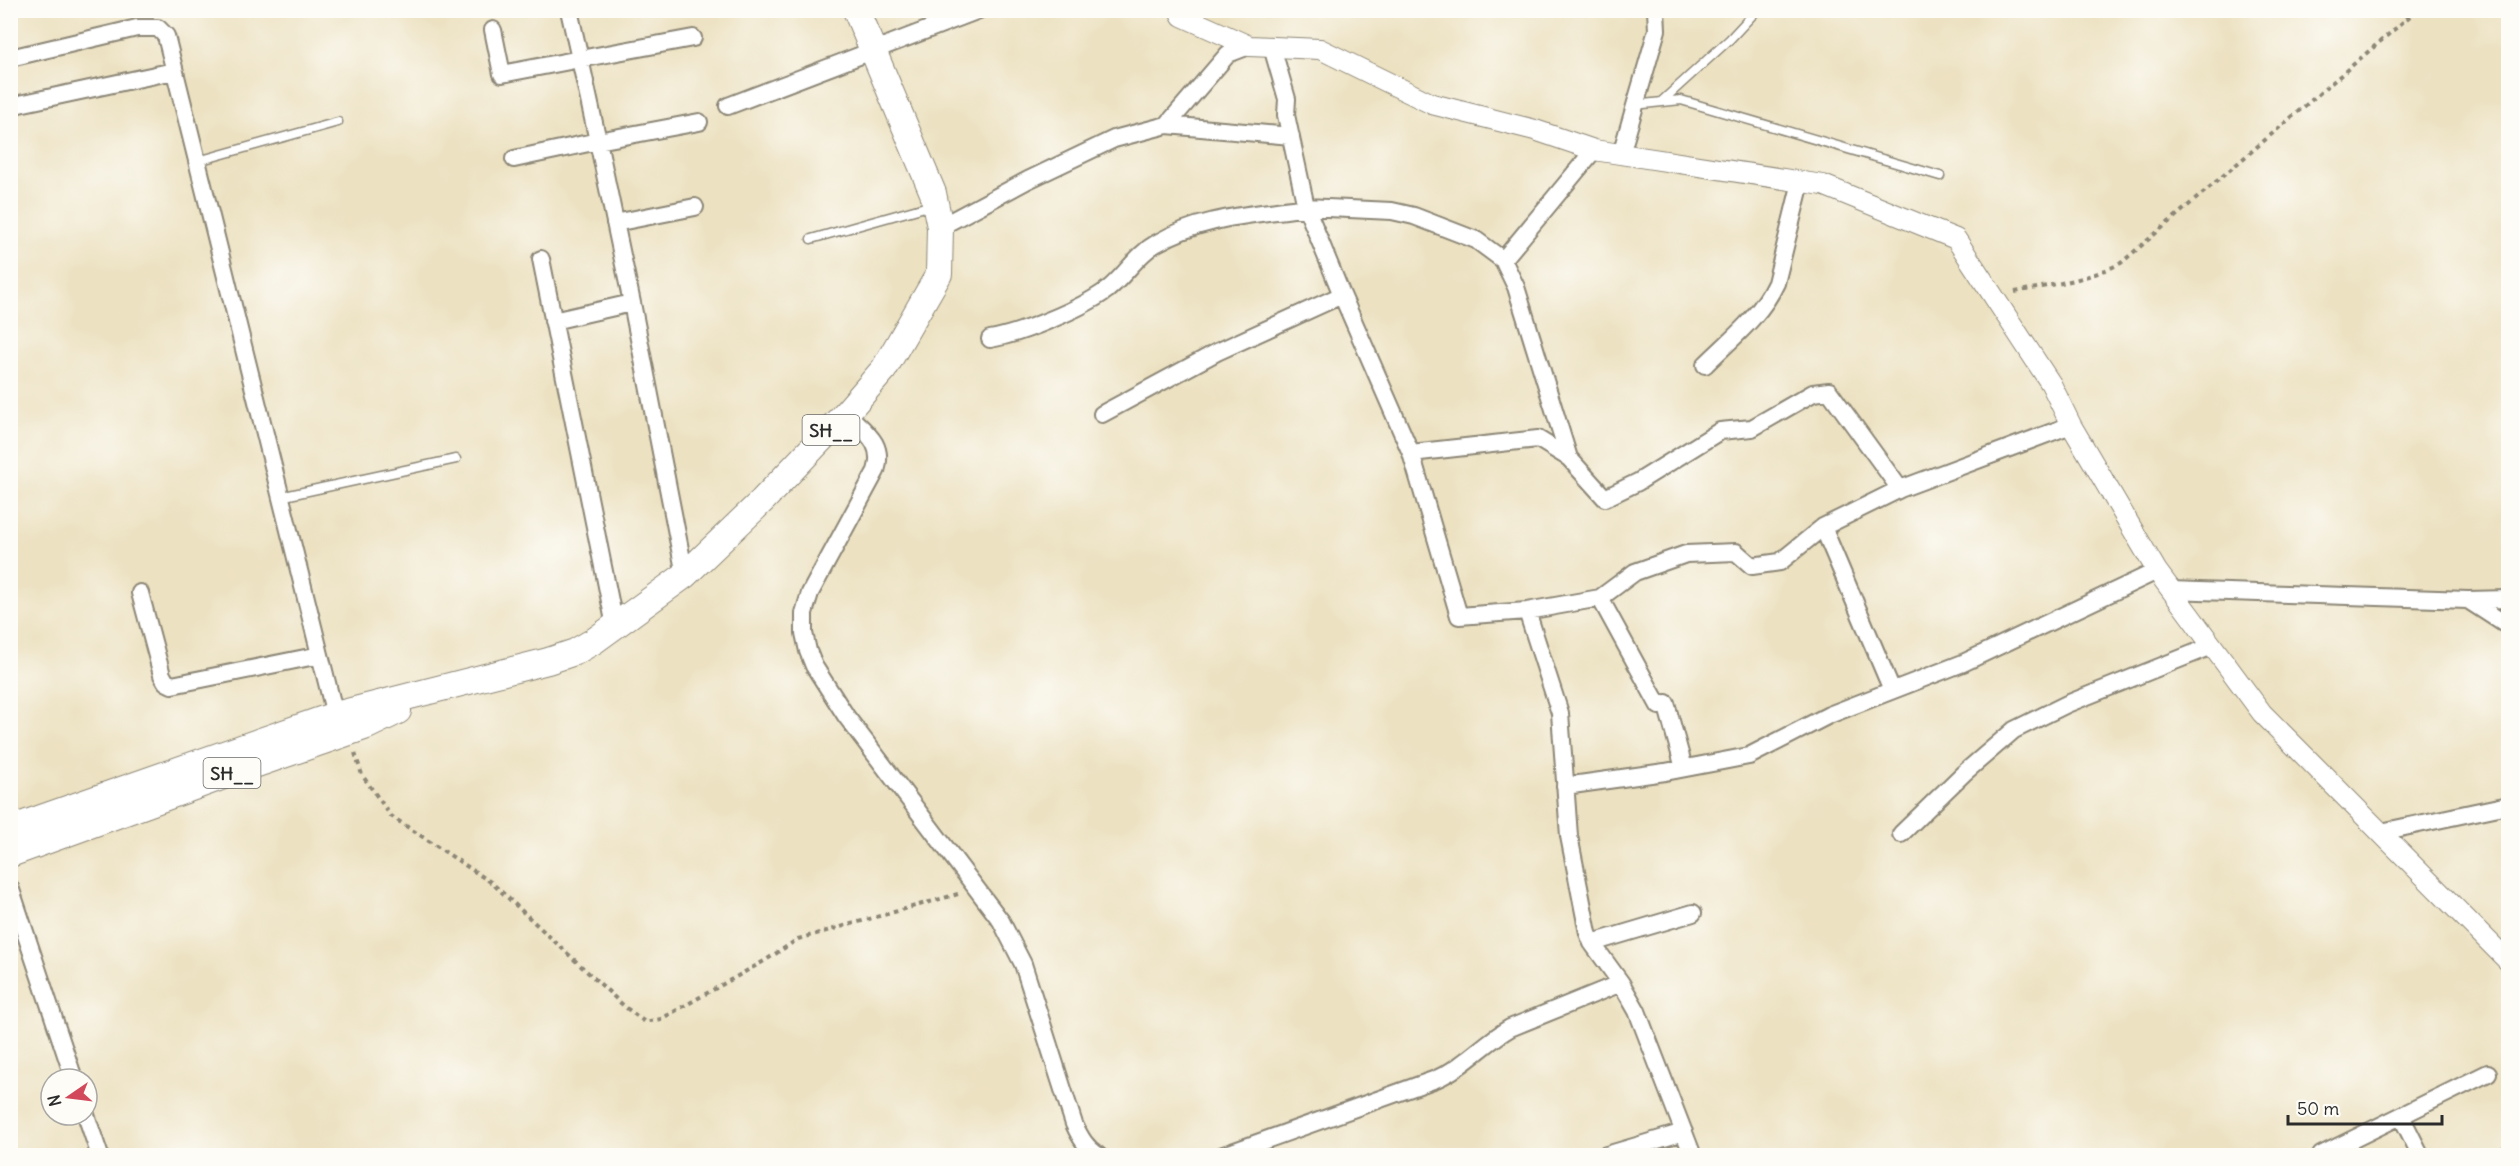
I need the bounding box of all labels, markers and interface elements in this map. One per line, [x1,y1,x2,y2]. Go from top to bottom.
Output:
road number: SH__ [802,415,860,445]
road number: SH__ [204,758,260,788]
north arrow [39,1067,99,1127]
scale bar [2288,1088,2442,1126]
text: N [43,1093,65,1108]
text: 50 m [2297,1097,2339,1120]

